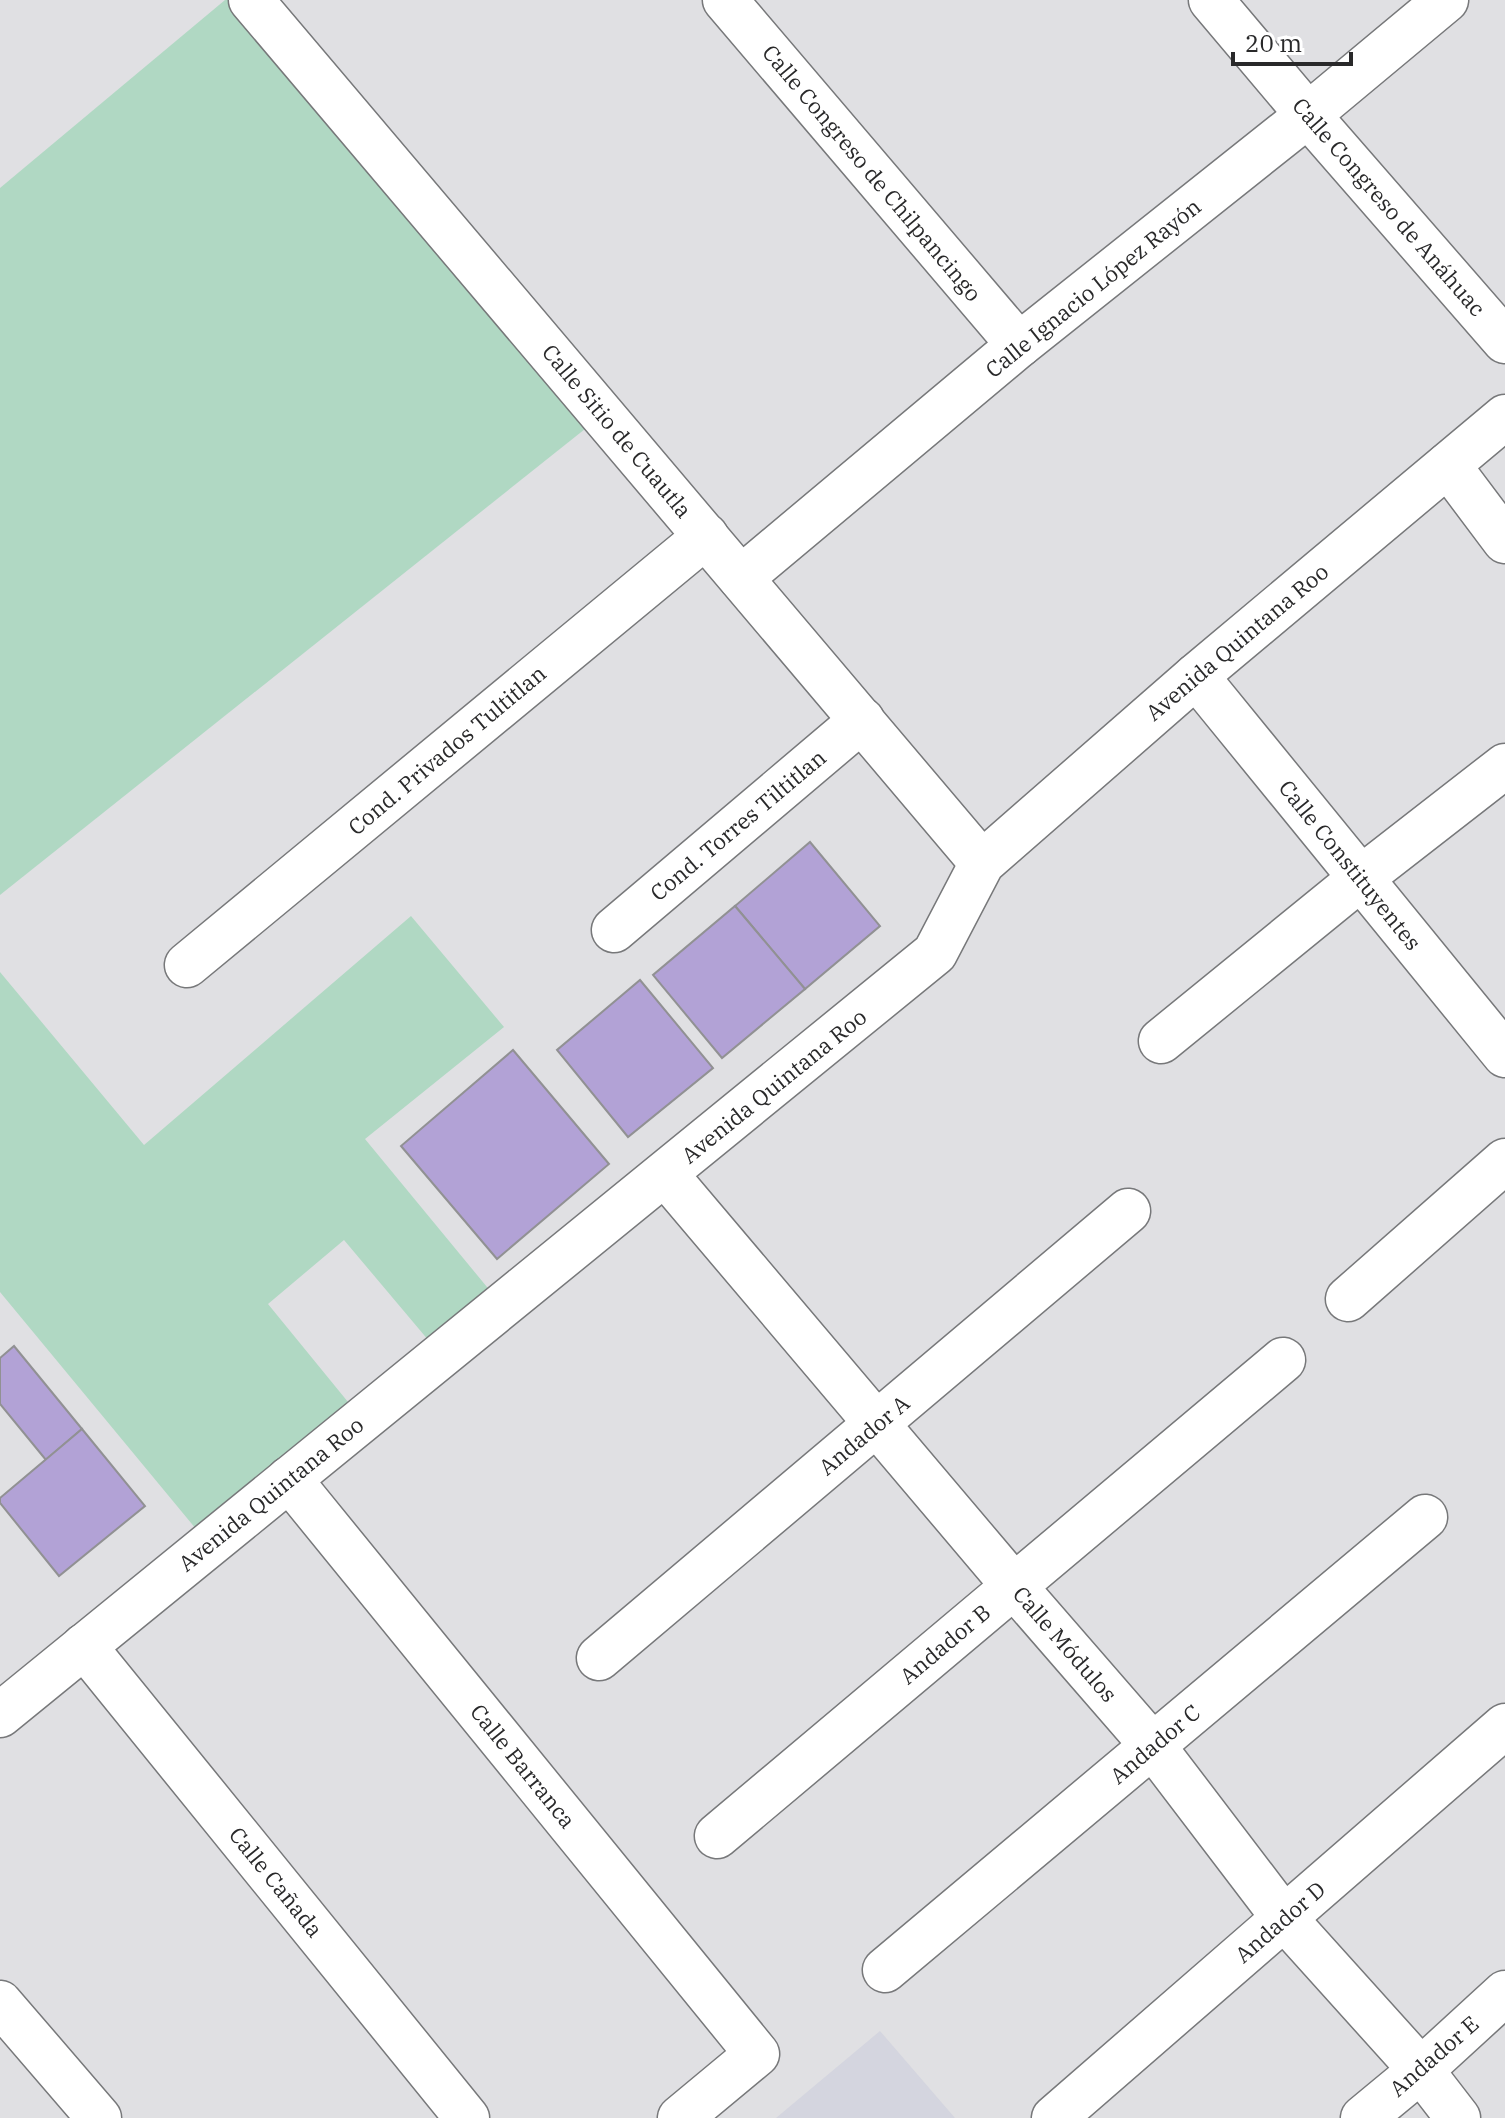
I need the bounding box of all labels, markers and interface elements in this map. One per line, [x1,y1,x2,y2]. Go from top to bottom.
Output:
scale bar [1233,16,1351,66]
text: 20 m [1245,27,1302,59]
street label: Calle Congreso de Chilpancingo [756,38,988,307]
street label: Calle Congreso de Anáhuac [1286,91,1492,322]
street label: Calle Ignacio López Rayón [979,192,1206,384]
street label: Calle Sitio de Cuautla [536,338,699,524]
street label: Avenida Quintana Roo [1139,557,1334,727]
street label: Cond. Privados Tultitlan [342,658,552,841]
street label: Cond. Torres Tiltitlan [644,742,832,907]
street label: Calle Constituyentes [1273,774,1428,956]
street label: Avenida Quintana Roo [675,1002,872,1169]
street label: Andador A [812,1388,915,1481]
street label: Avenida Quintana Roo [172,1410,369,1577]
street label: Calle Módulos [1007,1580,1124,1708]
street label: Andador B [893,1597,996,1690]
street label: Andador C [1103,1697,1206,1790]
street label: Calle Barranca [464,1698,582,1834]
street label: Calle Cañada [223,1821,330,1943]
street label: Andador D [1228,1874,1331,1969]
street label: Andador E [1383,2009,1484,2102]

